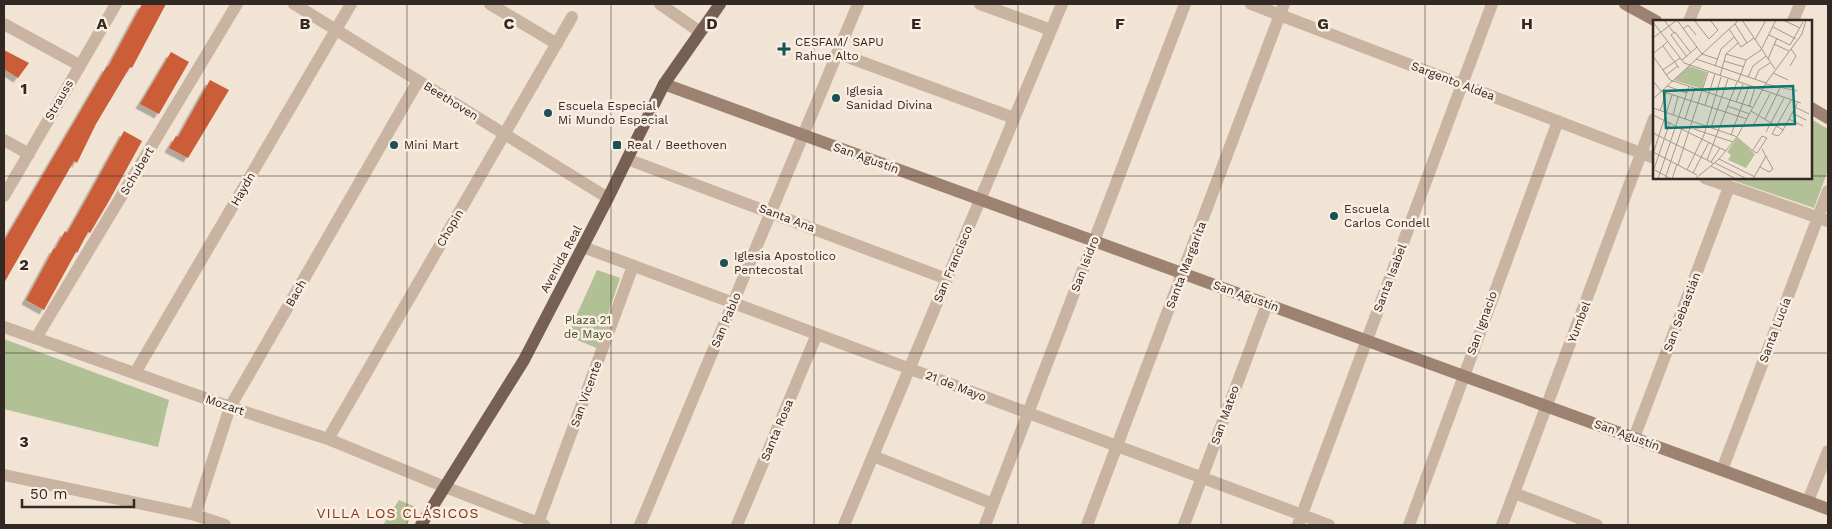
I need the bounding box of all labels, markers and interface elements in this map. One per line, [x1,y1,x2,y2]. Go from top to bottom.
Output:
text: A [97,14,108,33]
text: B [300,14,311,33]
text: C [504,14,515,33]
text: D [706,14,718,33]
text: E [911,14,921,33]
text: F [1115,14,1125,33]
text: G [1317,14,1329,33]
text: H [1521,14,1533,33]
inset map [1653,20,1812,179]
place label: CESFAM/ SAPU Rahue Alto [795,35,884,63]
marker: CESFAM/ SAPU Rahue Alto [777,42,791,56]
street label: Sargento Aldea [1409,59,1497,103]
street label: Strauss [42,77,76,123]
text: 1 [21,79,27,98]
street label: Beethoven [421,79,481,123]
place label: Iglesia Sanidad Divina [846,84,933,112]
marker: Iglesia Sanidad Divina [830,92,842,104]
place label: Escuela Especial Mi Mundo Especial [558,99,668,127]
marker: Escuela Especial Mi Mundo Especial [542,107,554,119]
place label: Mini Mart [404,138,459,152]
place label: Real / Beethoven [627,138,727,152]
marker: Mini Mart [388,139,400,151]
marker: Real / Beethoven [611,139,623,151]
street label: San Agustín [831,140,901,176]
street label: Schubert [117,145,157,197]
street label: Haydn [228,170,258,208]
street label: Santa Ana [757,201,817,235]
place label: Escuela Carlos Condell [1344,202,1430,230]
street label: Chopin [434,207,466,249]
marker: Escuela Carlos Condell [1328,210,1340,222]
street label: Santa Margarita [1163,219,1209,310]
street label: Avenida Real [537,222,585,295]
street label: San Francisco [931,224,975,304]
street label: San Isidro [1068,234,1102,294]
street label: Santa Isabel [1371,242,1410,314]
place label: Iglesia Apostolico Pentecostal [734,249,836,277]
text: 2 [19,255,29,274]
marker: Iglesia Apostolico Pentecostal [718,257,730,269]
street label: San Sebastián [1660,270,1704,354]
street label: Bach [283,277,309,309]
street label: San Agustín [1211,278,1281,314]
street label: San Ignacio [1464,289,1500,357]
street label: San Pablo [708,290,744,350]
street label: Santa Lucía [1756,295,1794,364]
street label: Yumbel [1565,299,1593,345]
park label: Plaza 21 de Mayo [564,313,612,341]
street label: San Vicente [568,359,604,429]
street label: 21 de Mayo [923,368,989,404]
street label: San Mateo [1208,384,1242,446]
street label: Mozart [204,392,246,418]
street label: Santa Rosa [758,397,796,463]
street label: San Agustín [1592,417,1662,453]
text: 3 [19,432,29,451]
scale bar [22,476,135,508]
text: 50 m [30,485,67,503]
district label: VILLA LOS CLÁSICOS [317,505,479,521]

